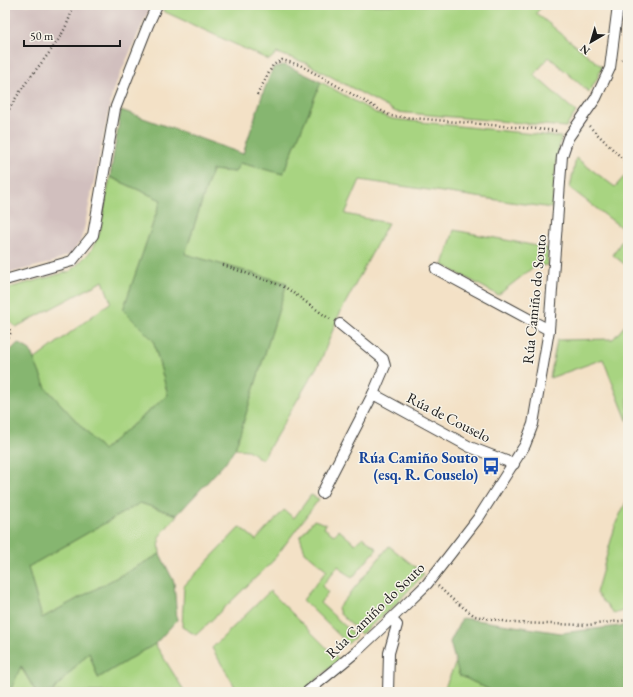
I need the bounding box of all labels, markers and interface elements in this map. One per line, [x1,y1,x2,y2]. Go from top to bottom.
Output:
scale bar [24,22,120,48]
north arrow [571,22,611,62]
text: 50 m [30,28,54,44]
text: N [577,42,593,58]
street label: Rúa Camiño do Souto [518,233,550,365]
street label: Rúa de Couselo [404,388,494,446]
place label: Rúa Camiño Souto (esq. R. Couselo) [359,448,478,484]
bus stop icon: Rúa Camiño Souto (esq. R. Couselo) [481,456,501,476]
street label: Rúa Camiño do Souto [322,558,428,662]

